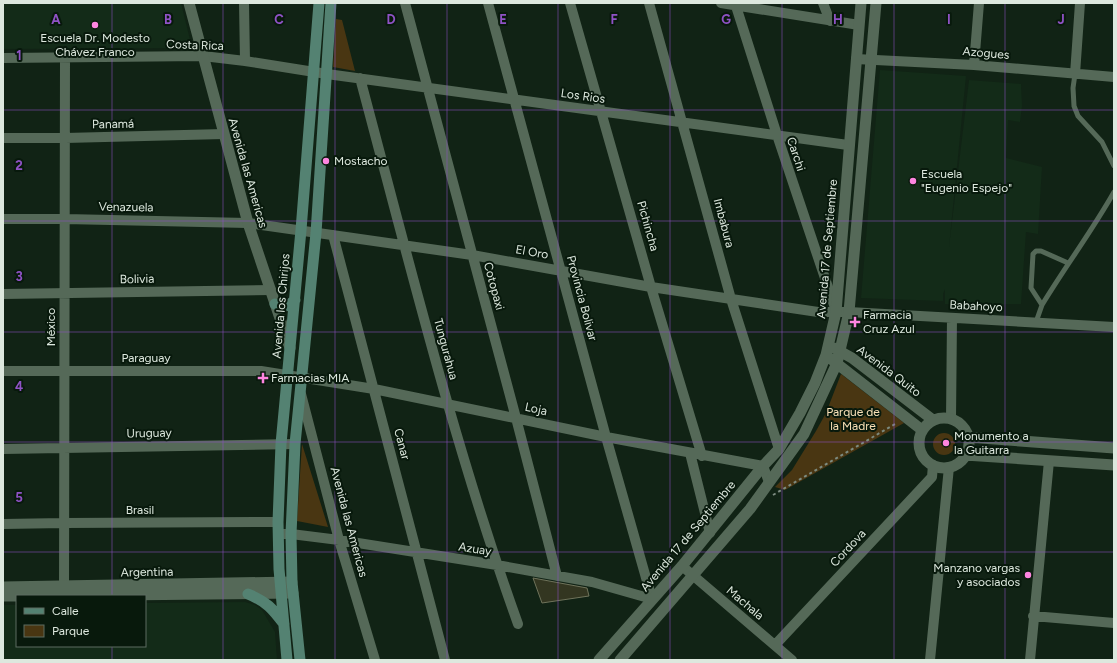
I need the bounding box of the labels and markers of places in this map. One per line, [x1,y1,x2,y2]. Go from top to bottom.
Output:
marker: Escuela Dr. Modesto Chávez Franco [90,20,100,30]
place label: Escuela Dr. Modesto Chávez Franco [40,31,150,59]
place label: Mostacho [334,154,388,168]
marker: Mostacho [321,156,331,166]
place label: Escuela "Eugenio Espejo" [921,167,1012,195]
marker: Escuela "Eugenio Espejo" [908,176,918,186]
place label: Farmacia Cruz Azul [863,308,915,336]
marker: Farmacia Cruz Azul [850,317,860,327]
place label: Farmacias MIA [271,371,349,385]
marker: Farmacias MIA [258,373,268,383]
place label: Monumento a la Guitarra [954,429,1029,457]
marker: Monumento a la Guitarra [941,438,951,448]
place label: Manzano vargas y asociados [933,561,1020,589]
marker: Manzano vargas y asociados [1023,570,1033,580]

